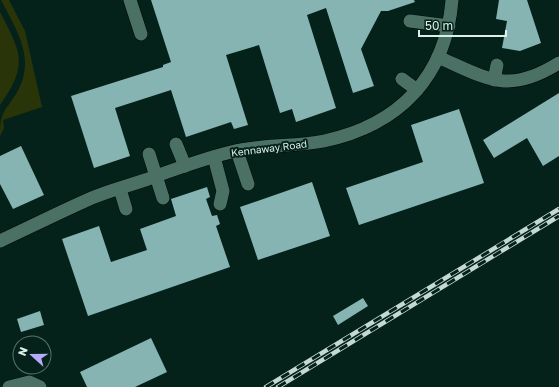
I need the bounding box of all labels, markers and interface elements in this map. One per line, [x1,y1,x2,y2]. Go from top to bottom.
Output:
scale bar [419,12,506,38]
text: 50 m [425,18,453,33]
street label: Kennaway Road [230,137,308,159]
north arrow [12,335,52,375]
text: N [15,345,30,357]

